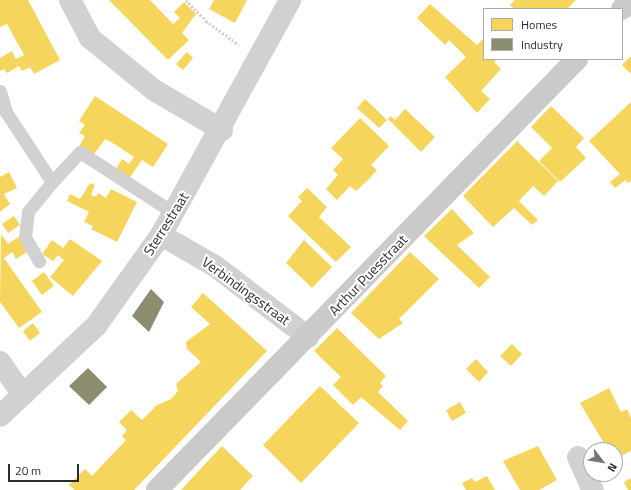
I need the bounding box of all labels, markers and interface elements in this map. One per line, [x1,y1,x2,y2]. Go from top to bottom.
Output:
legend [483,8,623,60]
text: Homes [521,15,557,34]
text: Industry [521,35,563,54]
street label: Sterrestraat [140,189,192,259]
street label: Arthur Puesstraat [325,231,411,319]
street label: Verbindingsstraat [199,254,293,328]
north arrow [583,442,623,482]
scale bar [10,456,81,482]
text: N [604,460,621,475]
text: 20 m [15,461,41,480]

